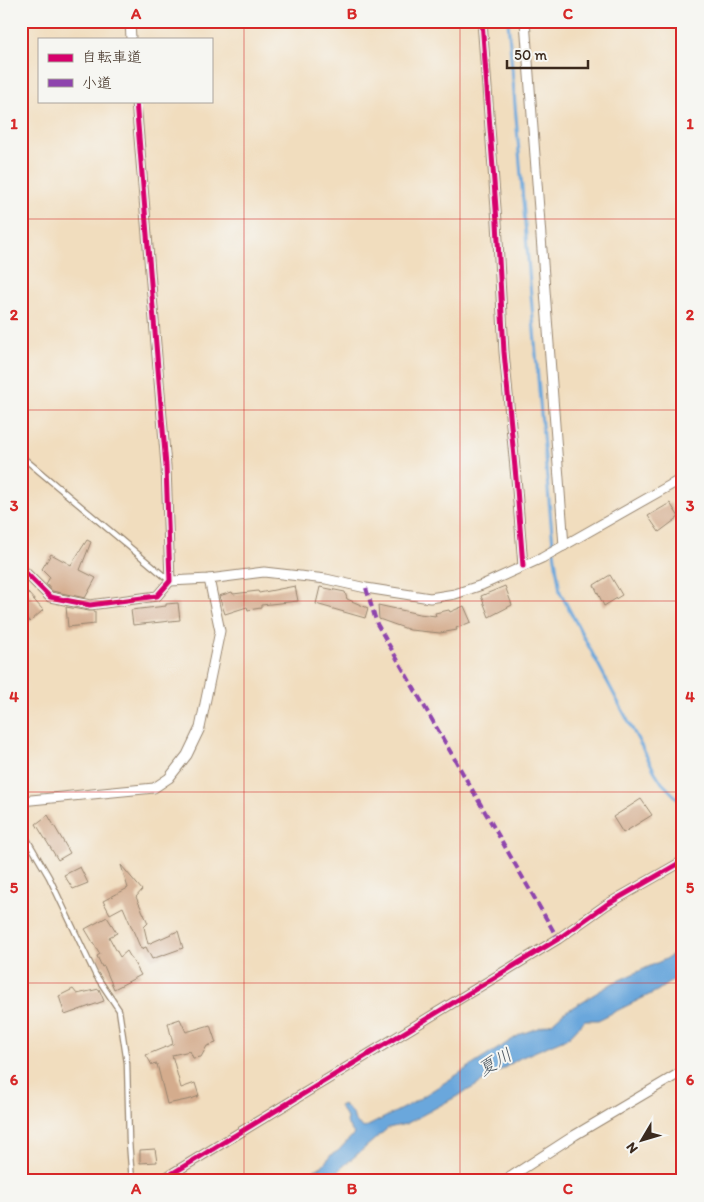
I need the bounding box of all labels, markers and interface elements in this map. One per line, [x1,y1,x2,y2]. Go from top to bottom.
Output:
text: A [130,4,142,23]
text: B [347,4,358,23]
text: C [563,4,574,23]
legend [38,38,212,102]
scale bar [507,38,588,70]
text: 50 m [514,46,547,64]
text: 自転車道 [82,48,142,66]
text: 小道 [82,74,112,92]
text: 1 [10,114,18,133]
text: 1 [686,114,694,133]
text: 2 [10,305,19,324]
text: 2 [686,305,695,324]
text: 3 [10,496,19,515]
text: 3 [686,496,695,515]
text: 4 [9,687,19,706]
text: 4 [685,687,695,706]
text: 5 [10,878,19,897]
text: 5 [686,878,695,897]
water label: 夏川 [474,1043,516,1081]
text: 6 [10,1070,19,1089]
text: 6 [686,1070,695,1089]
north arrow [616,1114,666,1164]
text: N [623,1139,642,1157]
text: A [130,1179,142,1198]
text: B [347,1179,358,1198]
text: C [563,1179,574,1198]

